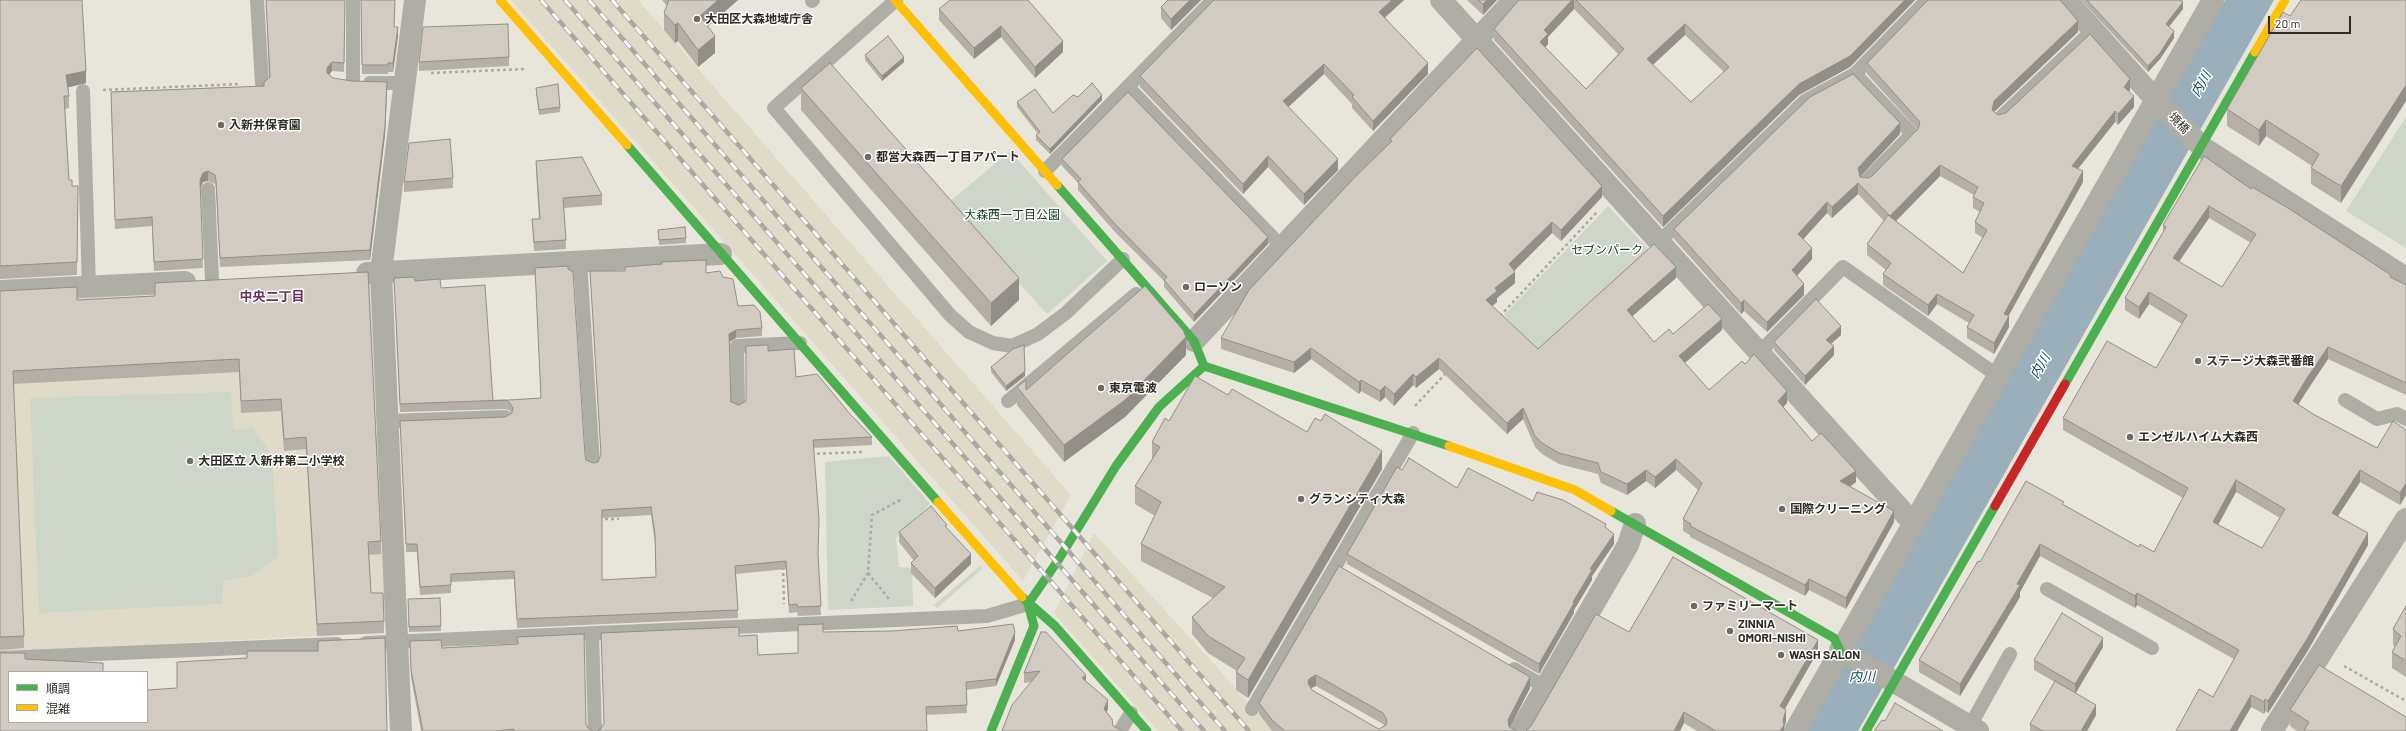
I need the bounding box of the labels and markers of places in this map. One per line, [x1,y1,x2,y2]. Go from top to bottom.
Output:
place label: 大田区大森地域庁舎 [705,12,813,26]
marker: 大田区大森地域庁舎 [692,14,702,24]
place label: 入新井保育園 [229,118,301,132]
marker: 入新井保育園 [216,120,226,130]
place label: 都営大森西一丁目アパート [876,150,1020,164]
marker: 都営大森西一丁目アパート [863,152,873,162]
place label: ローソン [1194,280,1242,294]
marker: ローソン [1181,282,1191,292]
place label: ステージ大森弐番館 [2206,354,2314,368]
marker: ステージ大森弐番館 [2193,356,2203,366]
place label: 東京電波 [1109,381,1157,395]
marker: 東京電波 [1096,383,1106,393]
place label: エンゼルハイム大森西 [2138,430,2258,444]
marker: エンゼルハイム大森西 [2125,432,2135,442]
place label: 大田区立 入新井第二小学校 [198,454,344,468]
marker: 大田区立 入新井第二小学校 [185,456,195,466]
place label: グランシティ大森 [1309,492,1405,506]
marker: グランシティ大森 [1296,494,1306,504]
place label: 国際クリーニング [1790,502,1886,516]
marker: 国際クリーニング [1777,504,1787,514]
place label: ファミリーマート [1702,599,1798,613]
marker: ファミリーマート [1689,601,1699,611]
place label: ZINNIA OMORI-NISHI [1738,617,1806,645]
marker: ZINNIA OMORI-NISHI [1725,626,1735,636]
place label: WASH SALON [1789,648,1860,662]
marker: WASH SALON [1776,650,1786,660]

